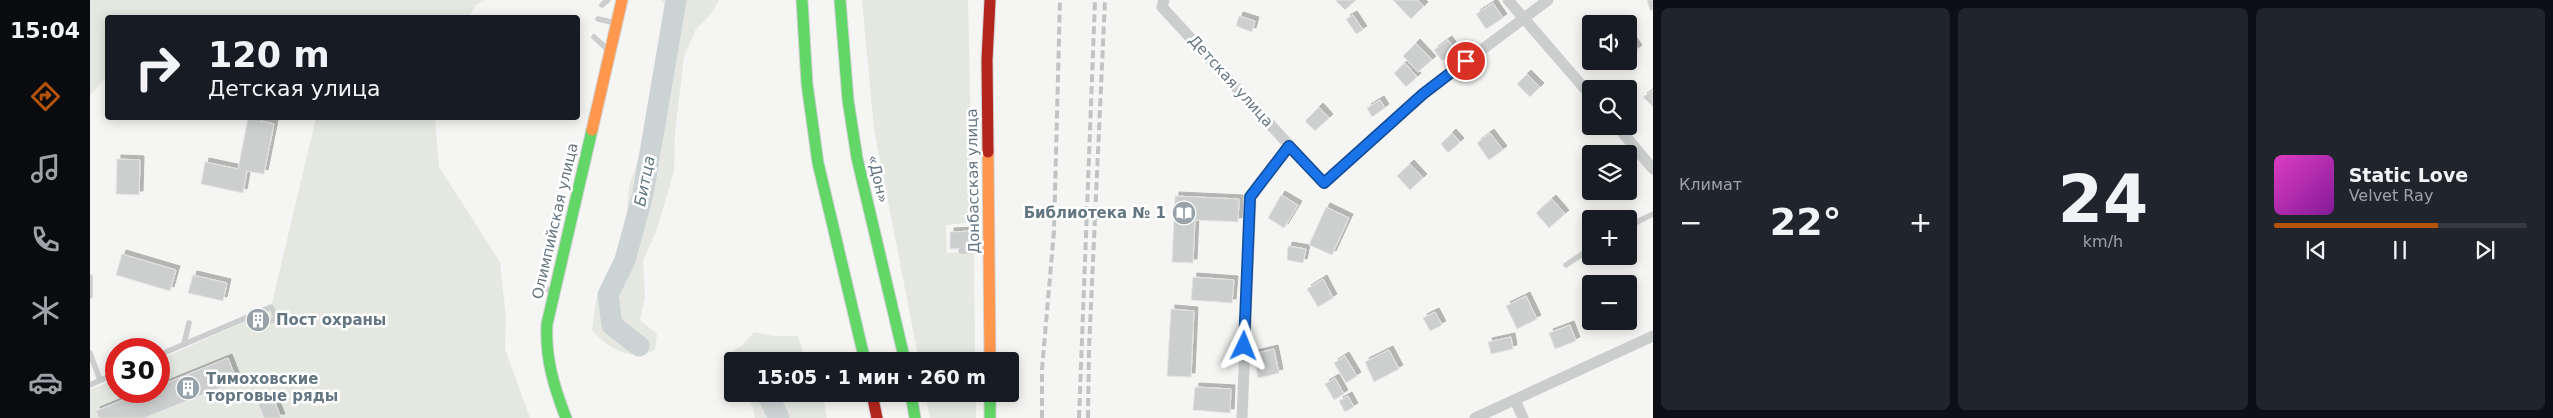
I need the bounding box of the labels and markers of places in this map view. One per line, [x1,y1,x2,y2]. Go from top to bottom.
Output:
pin [1445,40,1487,82]
library icon: Библиотека № 1 [1171,200,1197,226]
place label: Библиотека № 1 [1024,204,1166,222]
building icon: Пост охраны [245,307,271,333]
place label: Пост охраны [276,311,386,329]
place label: Тимоховские торговые ряды [206,370,338,405]
building icon: Тимоховские торговые ряды [175,375,201,401]

